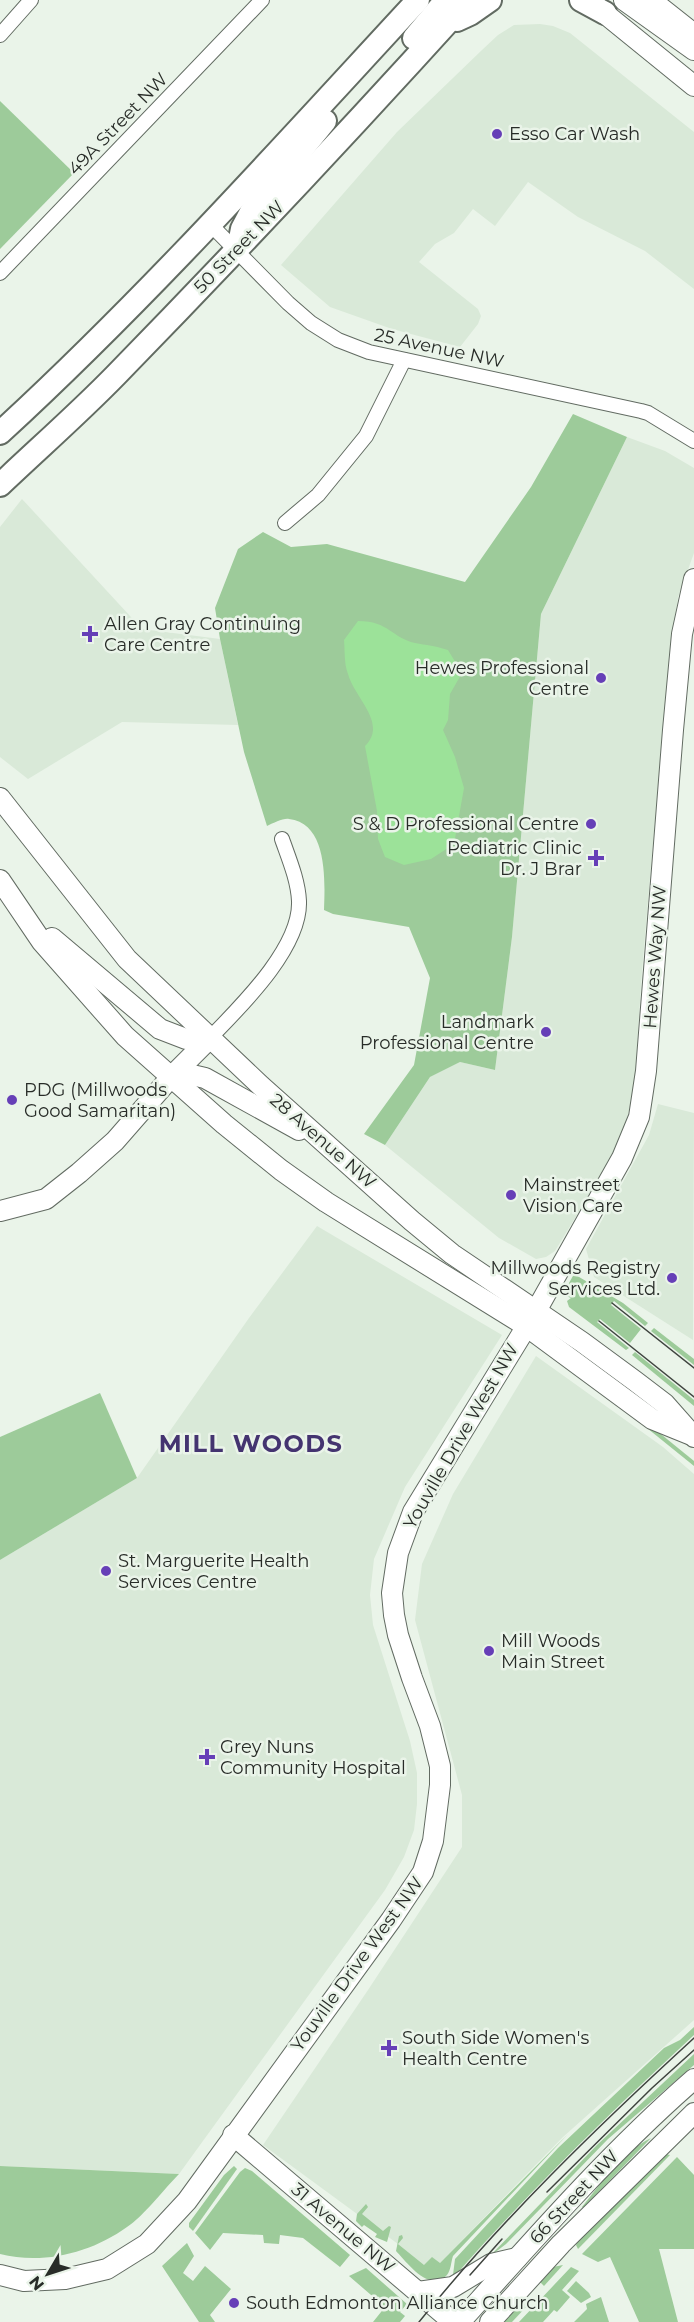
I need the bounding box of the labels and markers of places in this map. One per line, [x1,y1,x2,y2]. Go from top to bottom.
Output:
place label: Esso Car Wash [509,123,640,145]
marker: Esso Car Wash [490,127,504,141]
place label: Allen Gray Continuing Care Centre [104,613,301,656]
marker: Allen Gray Continuing Care Centre [81,625,99,643]
place label: Hewes Professional Centre [415,657,589,700]
marker: Hewes Professional Centre [594,671,608,685]
place label: S & D Professional Centre [353,813,579,835]
marker: S & D Professional Centre [584,817,598,831]
place label: Pediatric Clinic Dr. J Brar [447,837,582,880]
marker: Pediatric Clinic Dr. J Brar [587,849,605,867]
place label: Landmark Professional Centre [360,1011,534,1054]
marker: Landmark Professional Centre [539,1025,553,1039]
place label: PDG (Millwoods Good Samaritan) [24,1079,176,1122]
marker: PDG (Millwoods Good Samaritan) [5,1093,19,1107]
place label: Mainstreet Vision Care [523,1174,623,1217]
marker: Mainstreet Vision Care [504,1188,518,1202]
place label: Millwoods Registry Services Ltd. [490,1257,660,1300]
marker: Millwoods Registry Services Ltd. [665,1271,679,1285]
place label: St. Marguerite Health Services Centre [118,1550,310,1593]
marker: St. Marguerite Health Services Centre [99,1564,113,1578]
place label: Mill Woods Main Street [501,1630,605,1673]
marker: Mill Woods Main Street [482,1644,496,1658]
place label: Grey Nuns Community Hospital [220,1736,406,1779]
marker: Grey Nuns Community Hospital [198,1748,216,1766]
place label: South Side Women's Health Centre [402,2027,589,2070]
marker: South Side Women's Health Centre [380,2039,398,2057]
place label: South Edmonton Alliance Church [246,2292,548,2314]
marker: South Edmonton Alliance Church [227,2296,241,2310]

